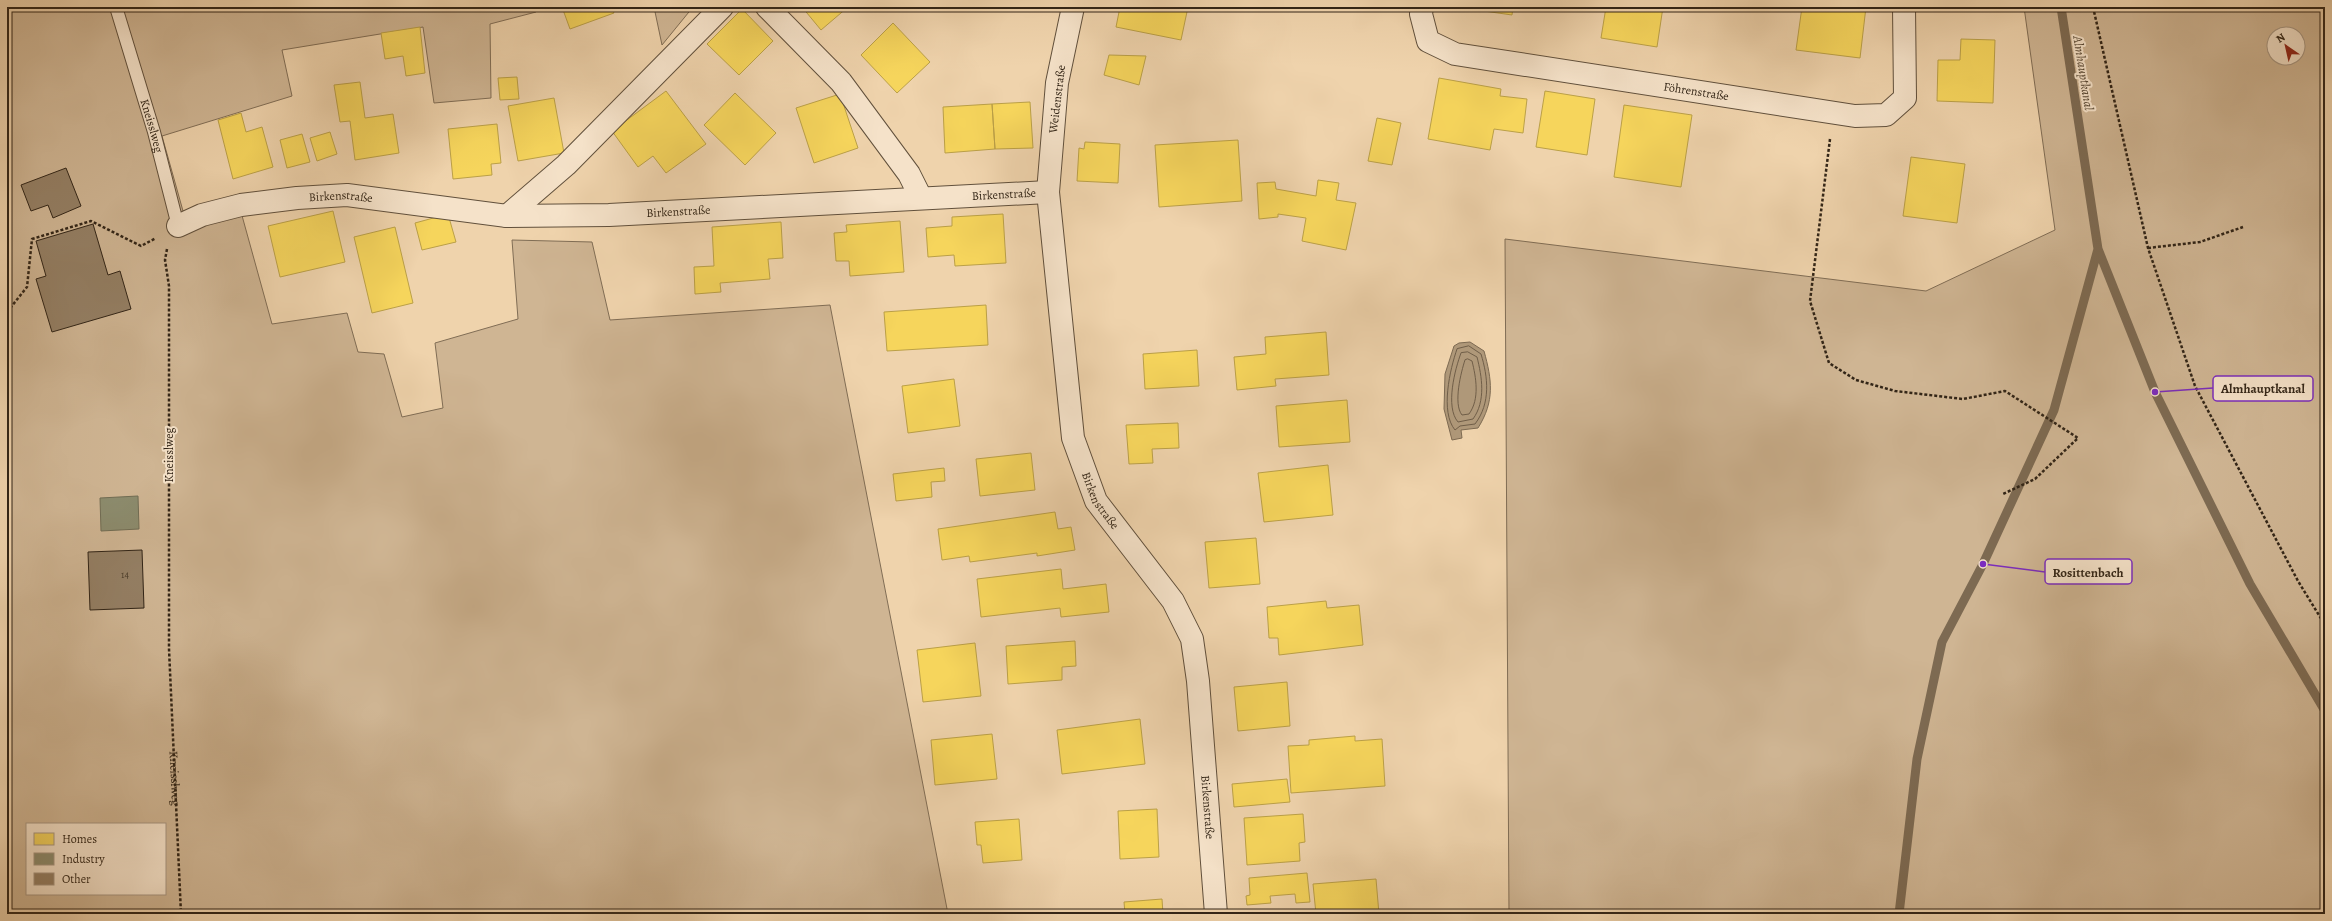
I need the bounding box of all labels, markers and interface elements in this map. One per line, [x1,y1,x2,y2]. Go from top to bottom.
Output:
north arrow [2266,26,2306,66]
text: N [2273,30,2288,47]
water label: Almhauptkanal [2069,33,2098,112]
street label: Weidenstraße [1045,64,1069,135]
street label: Föhrenstraße [1662,78,1730,104]
street label: Kneisslweg [136,97,167,154]
street label: Birkenstraße [971,185,1036,204]
street label: Birkenstraße [308,187,374,206]
street label: Birkenstraße [646,202,711,221]
callout: Almhauptkanal [2213,376,2313,401]
text: Almhauptkanal [2220,380,2306,397]
street label: Kneisslweg [161,428,177,483]
street label: Birkenstraße [1078,470,1123,533]
callout: Rosittenbach [2045,559,2132,584]
text: Rosittenbach [2052,564,2124,581]
house number: 14 [121,568,129,581]
street label: Kneisslweg [166,751,184,806]
street label: Birkenstraße [1197,775,1218,840]
legend [26,823,166,895]
text: Homes [62,831,97,847]
text: Industry [62,851,105,867]
text: Other [62,871,91,887]

